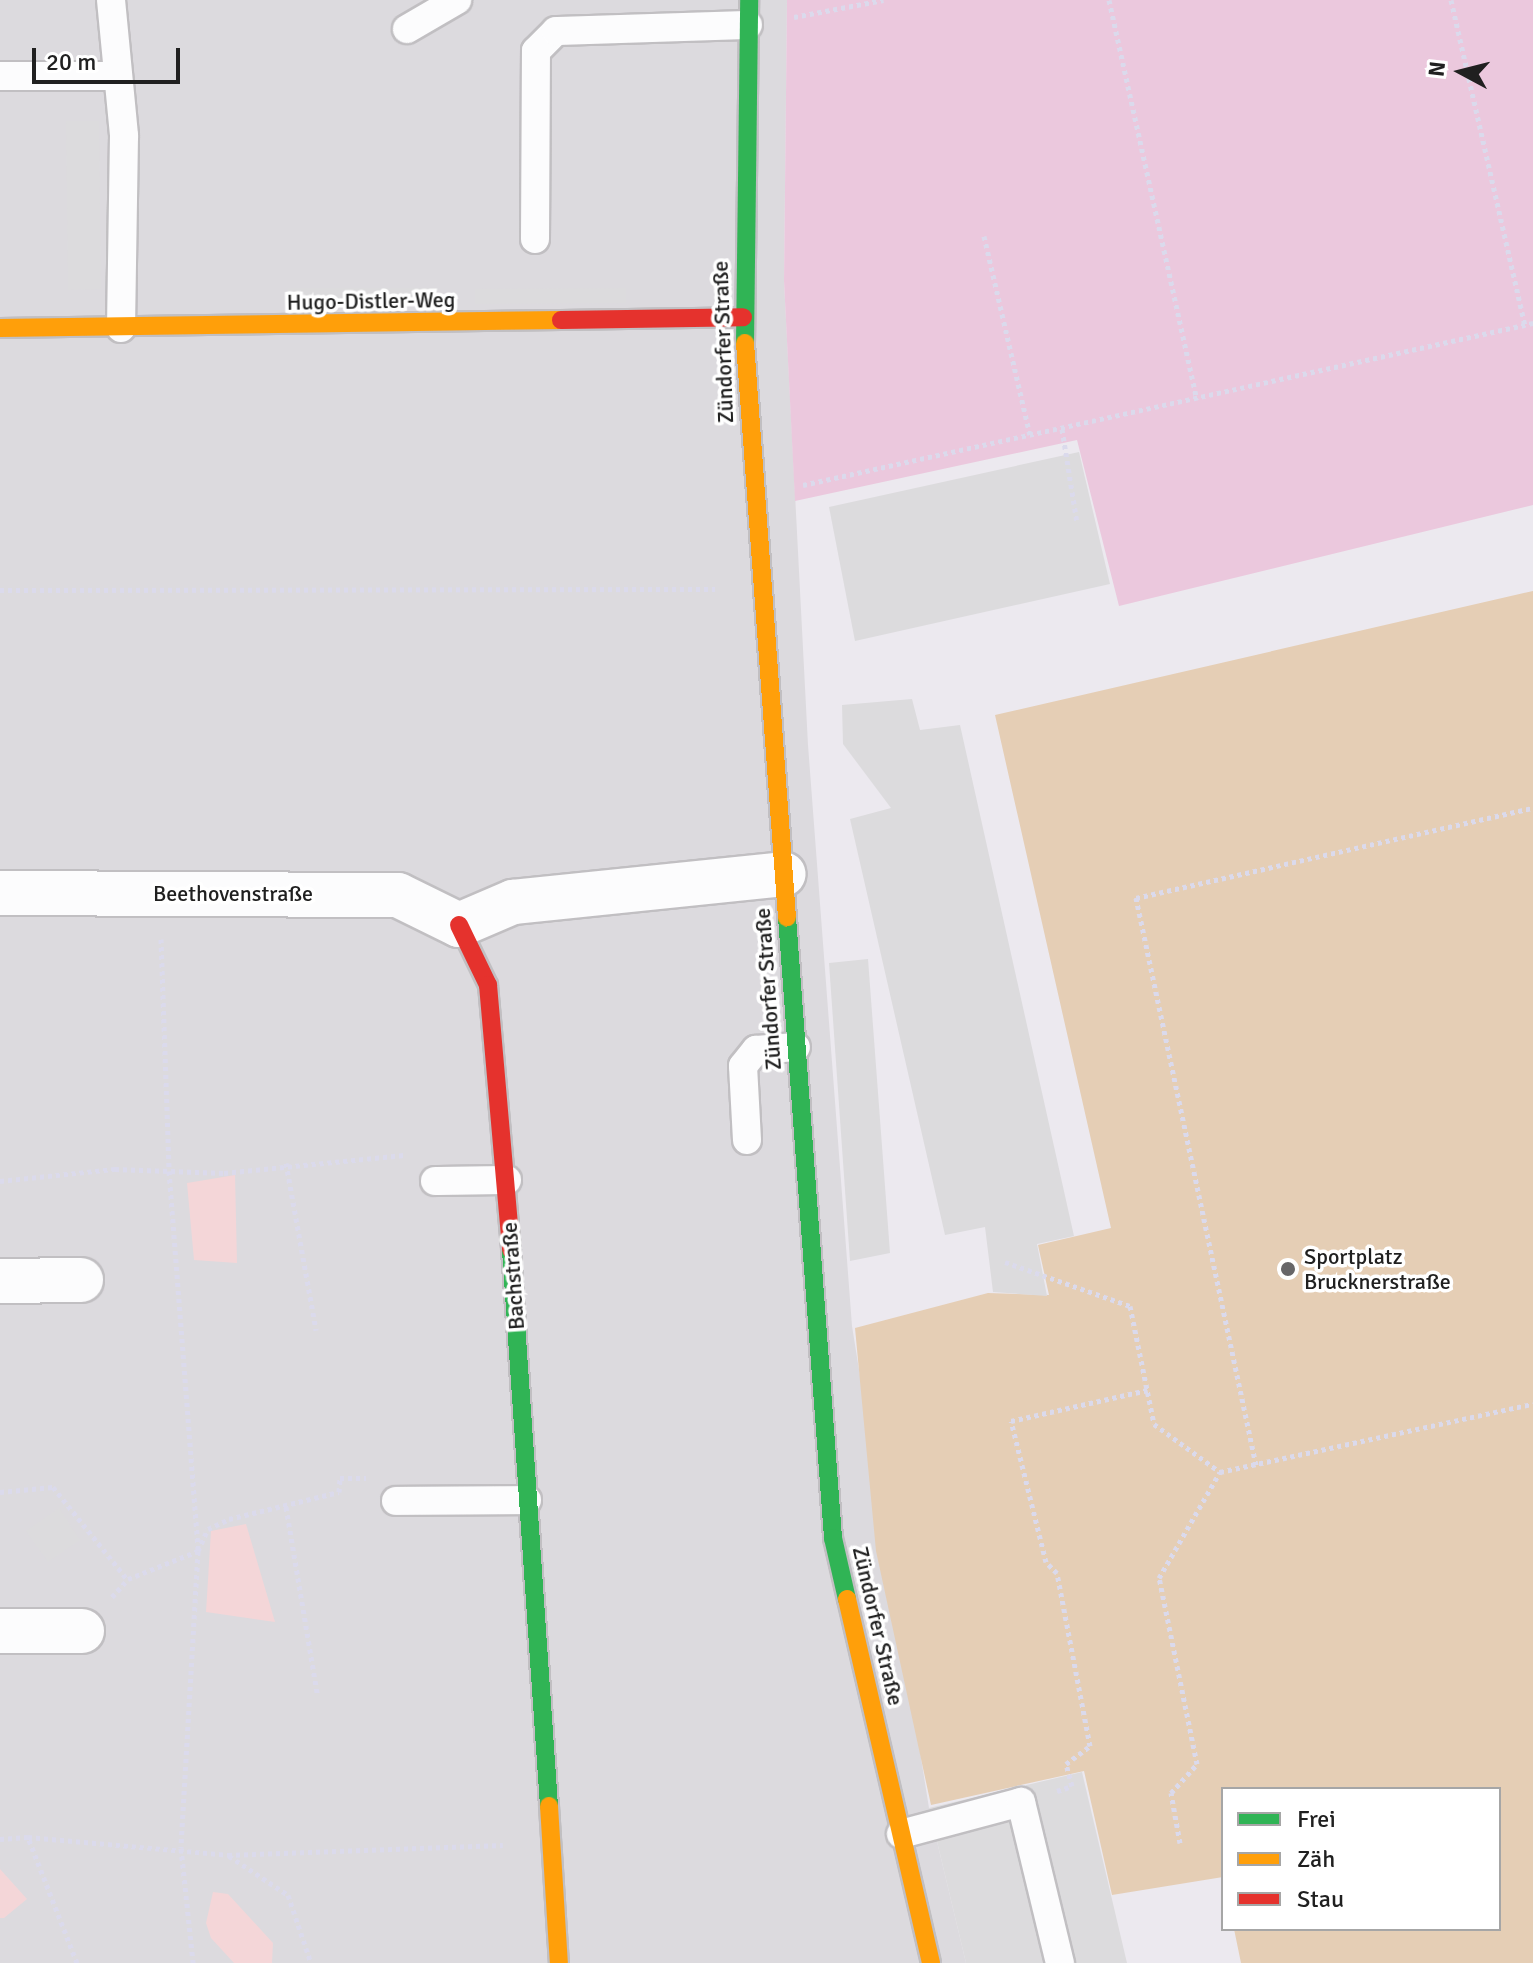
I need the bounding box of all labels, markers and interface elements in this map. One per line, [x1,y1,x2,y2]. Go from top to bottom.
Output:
scale bar [36,32,184,82]
north arrow [1421,32,1501,112]
text: 20 m [46,47,96,77]
text: N [1422,60,1451,78]
street label: Zündorfer Straße [707,260,739,424]
street label: Hugo-Distler-Weg [286,286,456,316]
street label: Beethovenstraße [153,881,313,907]
street label: Zündorfer Straße [749,907,787,1071]
street label: Bachstraße [496,1221,530,1331]
place label: Sportplatz Brucknerstraße [1304,1243,1451,1294]
marker: Sportplatz Brucknerstraße [1279,1260,1297,1278]
street label: Zündorfer Straße [847,1544,909,1708]
legend [1221,1787,1501,1931]
text: Frei [1297,1804,1336,1834]
text: Zäh [1297,1844,1335,1874]
text: Stau [1297,1884,1344,1914]

